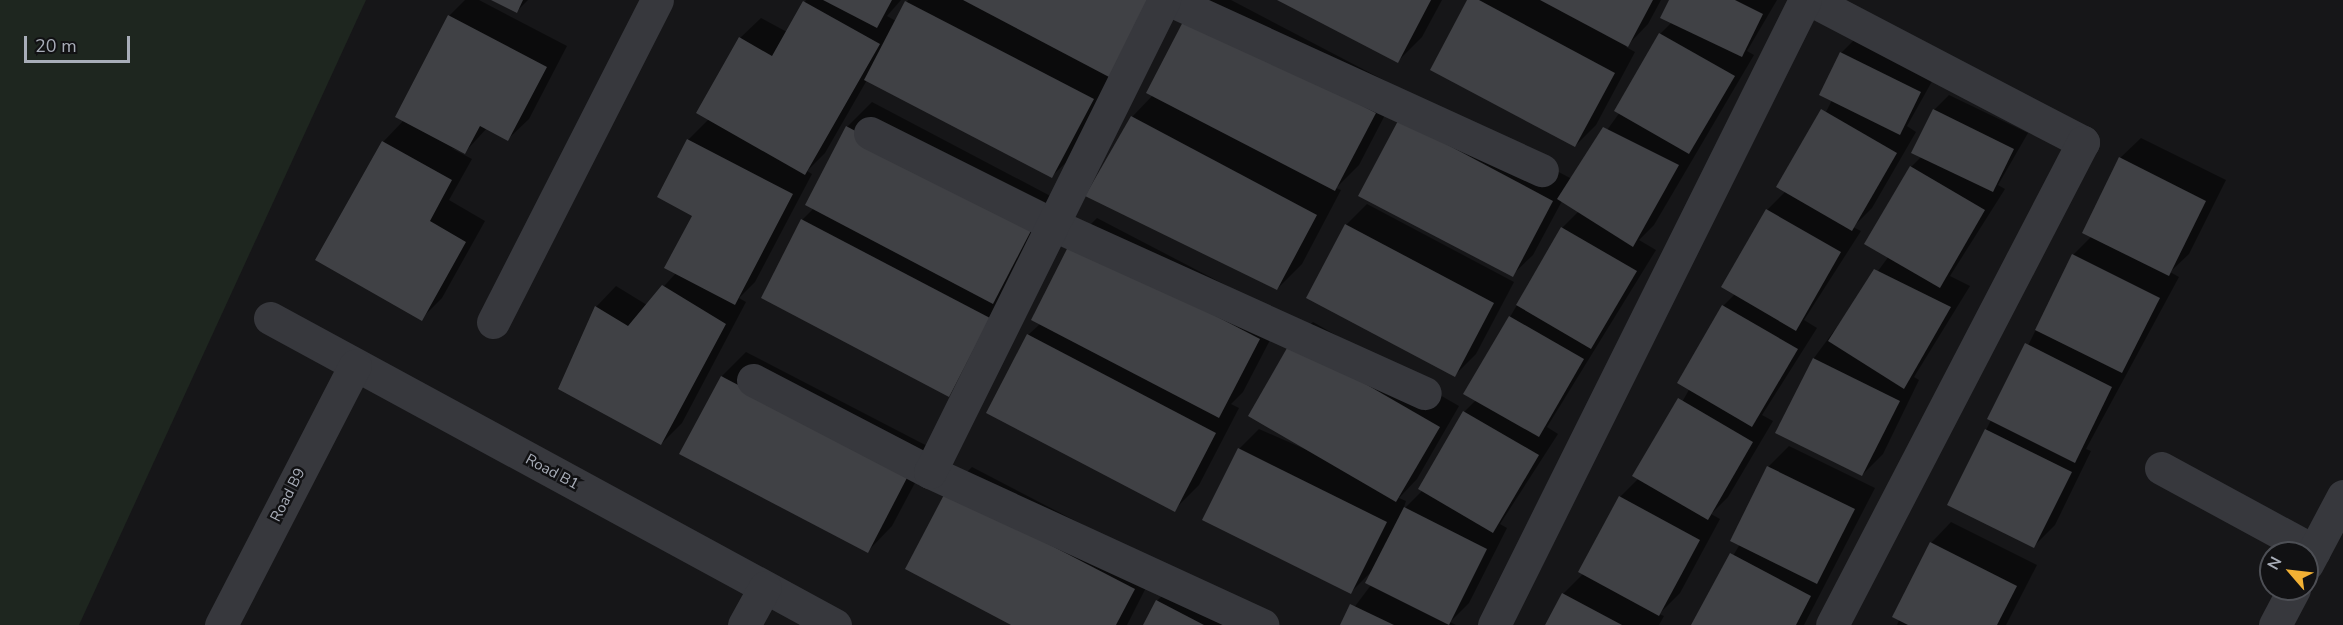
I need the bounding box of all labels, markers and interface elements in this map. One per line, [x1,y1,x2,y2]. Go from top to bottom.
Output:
scale bar [27,24,134,62]
text: 20 m [35,34,77,58]
street label: Road B1 [522,450,582,494]
street label: Road B9 [267,465,309,525]
north arrow [2259,541,2319,601]
text: N [2262,553,2287,574]

